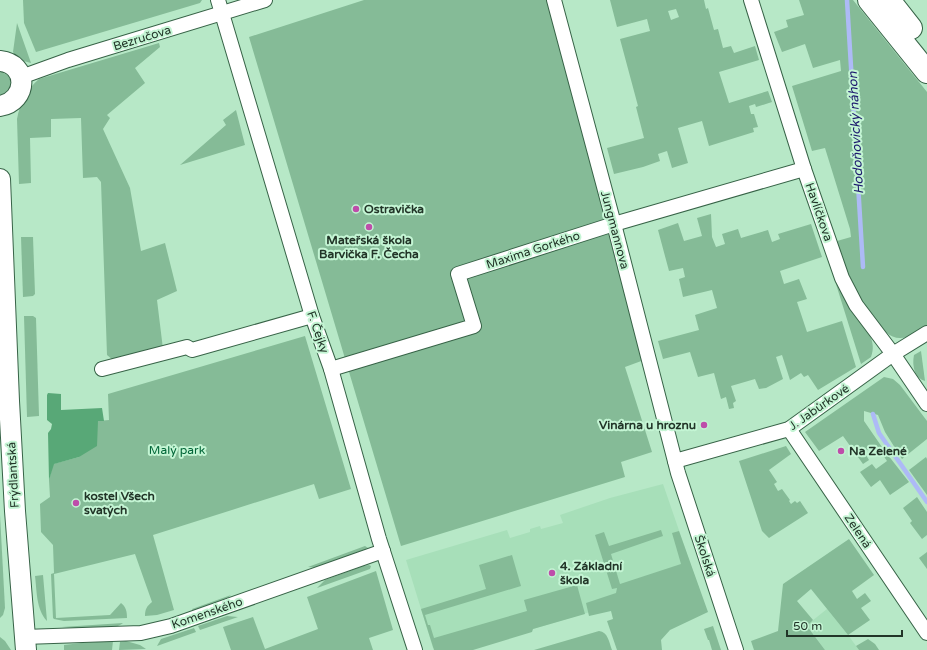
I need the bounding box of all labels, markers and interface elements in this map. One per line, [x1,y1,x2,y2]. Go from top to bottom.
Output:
street label: Bezručova [111,23,173,53]
water label: Hodoňovický náhon [845,70,867,195]
street label: Havlíčkova [802,181,836,243]
street label: Jungmannova [598,189,632,271]
place label: Ostravička [364,202,424,216]
marker: Ostravička [351,204,361,214]
marker: Mateřská škola Barvička F. Čecha [364,222,374,232]
street label: Maxima Gorkého [484,228,582,272]
place label: Mateřská škola Barvička F. Čecha [319,233,419,261]
street label: F. Čejky [304,309,332,355]
street label: J. Jabůrkové [786,381,852,433]
place label: Vinárna u hroznu [599,418,696,432]
marker: Vinárna u hroznu [699,420,709,430]
street label: Frýdlantská [4,442,22,508]
park label: Malý park [149,443,206,457]
place label: Na Zelené [849,444,907,458]
marker: Na Zelené [836,446,846,456]
place label: kostel Všech svatých [84,489,155,518]
marker: kostel Všech svatých [71,498,81,508]
street label: Zelená [841,511,875,551]
street label: Školská [692,533,718,579]
place label: 4. Základní škola [560,559,622,587]
marker: 4. Základní škola [547,568,557,578]
street label: Komenského [170,594,244,632]
scale bar [787,612,902,638]
text: 50 m [793,619,822,633]

